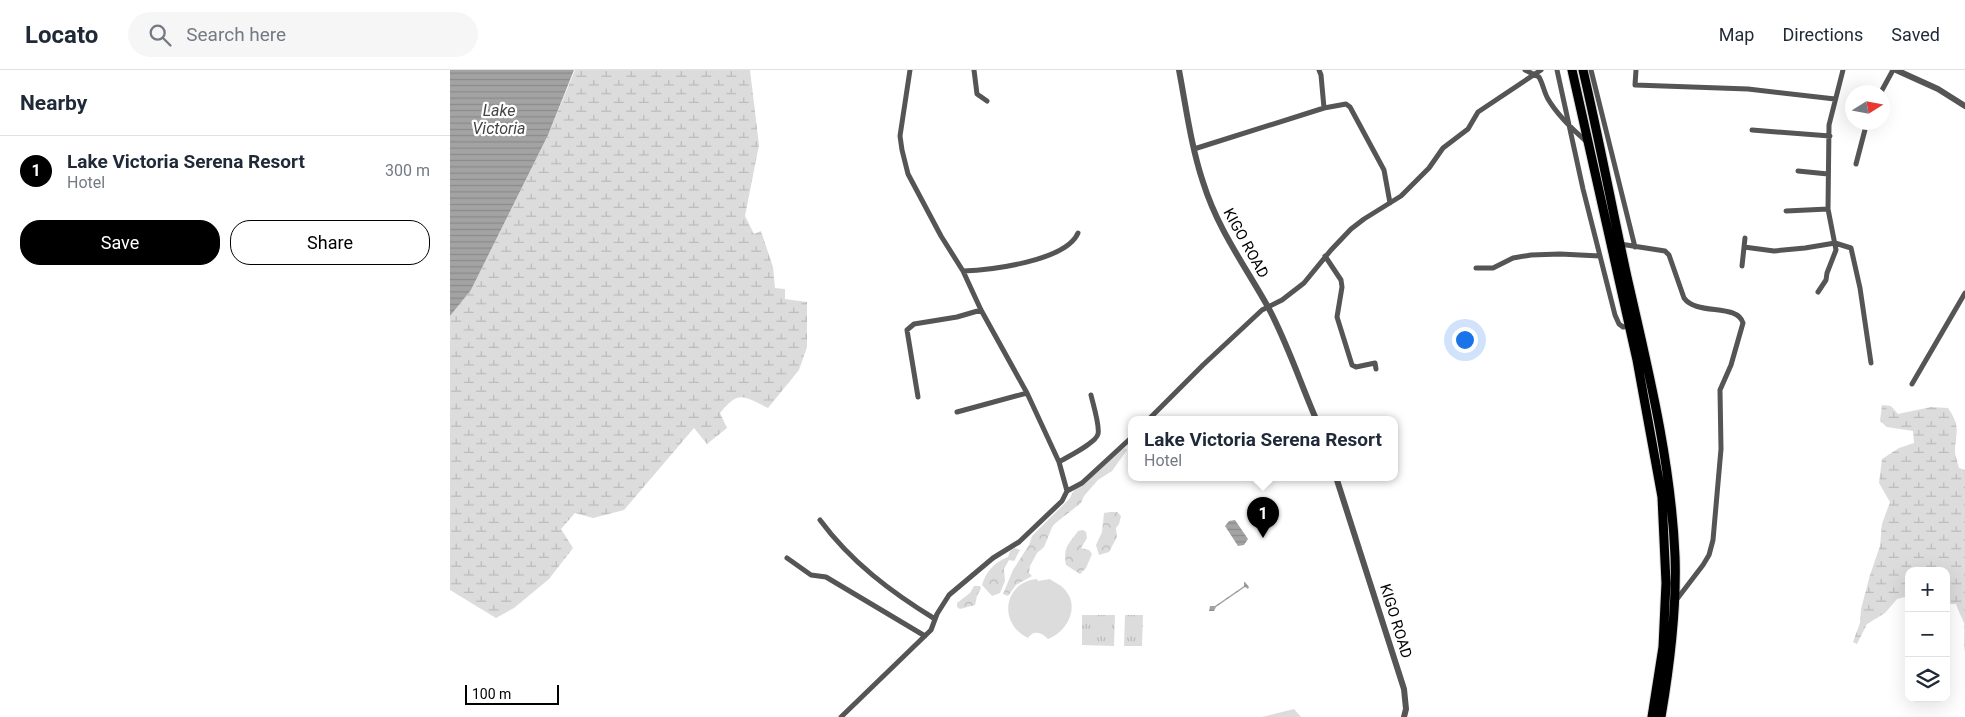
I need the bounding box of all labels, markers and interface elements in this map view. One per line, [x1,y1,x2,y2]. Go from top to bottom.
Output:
search box [128,12,478,57]
text: Locato [25,21,98,49]
icon: search [146,21,174,49]
text: Search here [186,23,286,46]
text: Map [1719,24,1754,45]
text: Directions [1782,24,1863,45]
text: Saved [1891,24,1940,45]
north arrow [1845,85,1890,130]
text: Nearby [20,91,87,115]
water label: Lake Victoria [472,101,526,138]
text: Lake Victoria Serena Resort [67,150,305,173]
text: 1 [31,161,41,180]
text: 300 m [385,161,430,180]
text: Hotel [67,173,105,192]
street label: KIGO ROAD [1220,205,1272,281]
button: Save [20,220,220,265]
button: Share [230,220,430,265]
your location [1452,327,1478,353]
popup [1128,416,1398,481]
text: Lake Victoria Serena Resort [1144,428,1382,451]
text: Hotel [1144,451,1182,470]
pin: 1 [1247,497,1279,538]
map controls [1905,567,1950,702]
button: + [1905,567,1950,612]
street label: KIGO ROAD [1376,582,1416,660]
button: − [1905,612,1950,657]
button: layers [1905,657,1950,702]
scale bar [465,682,559,705]
text: 100 m [472,686,511,702]

